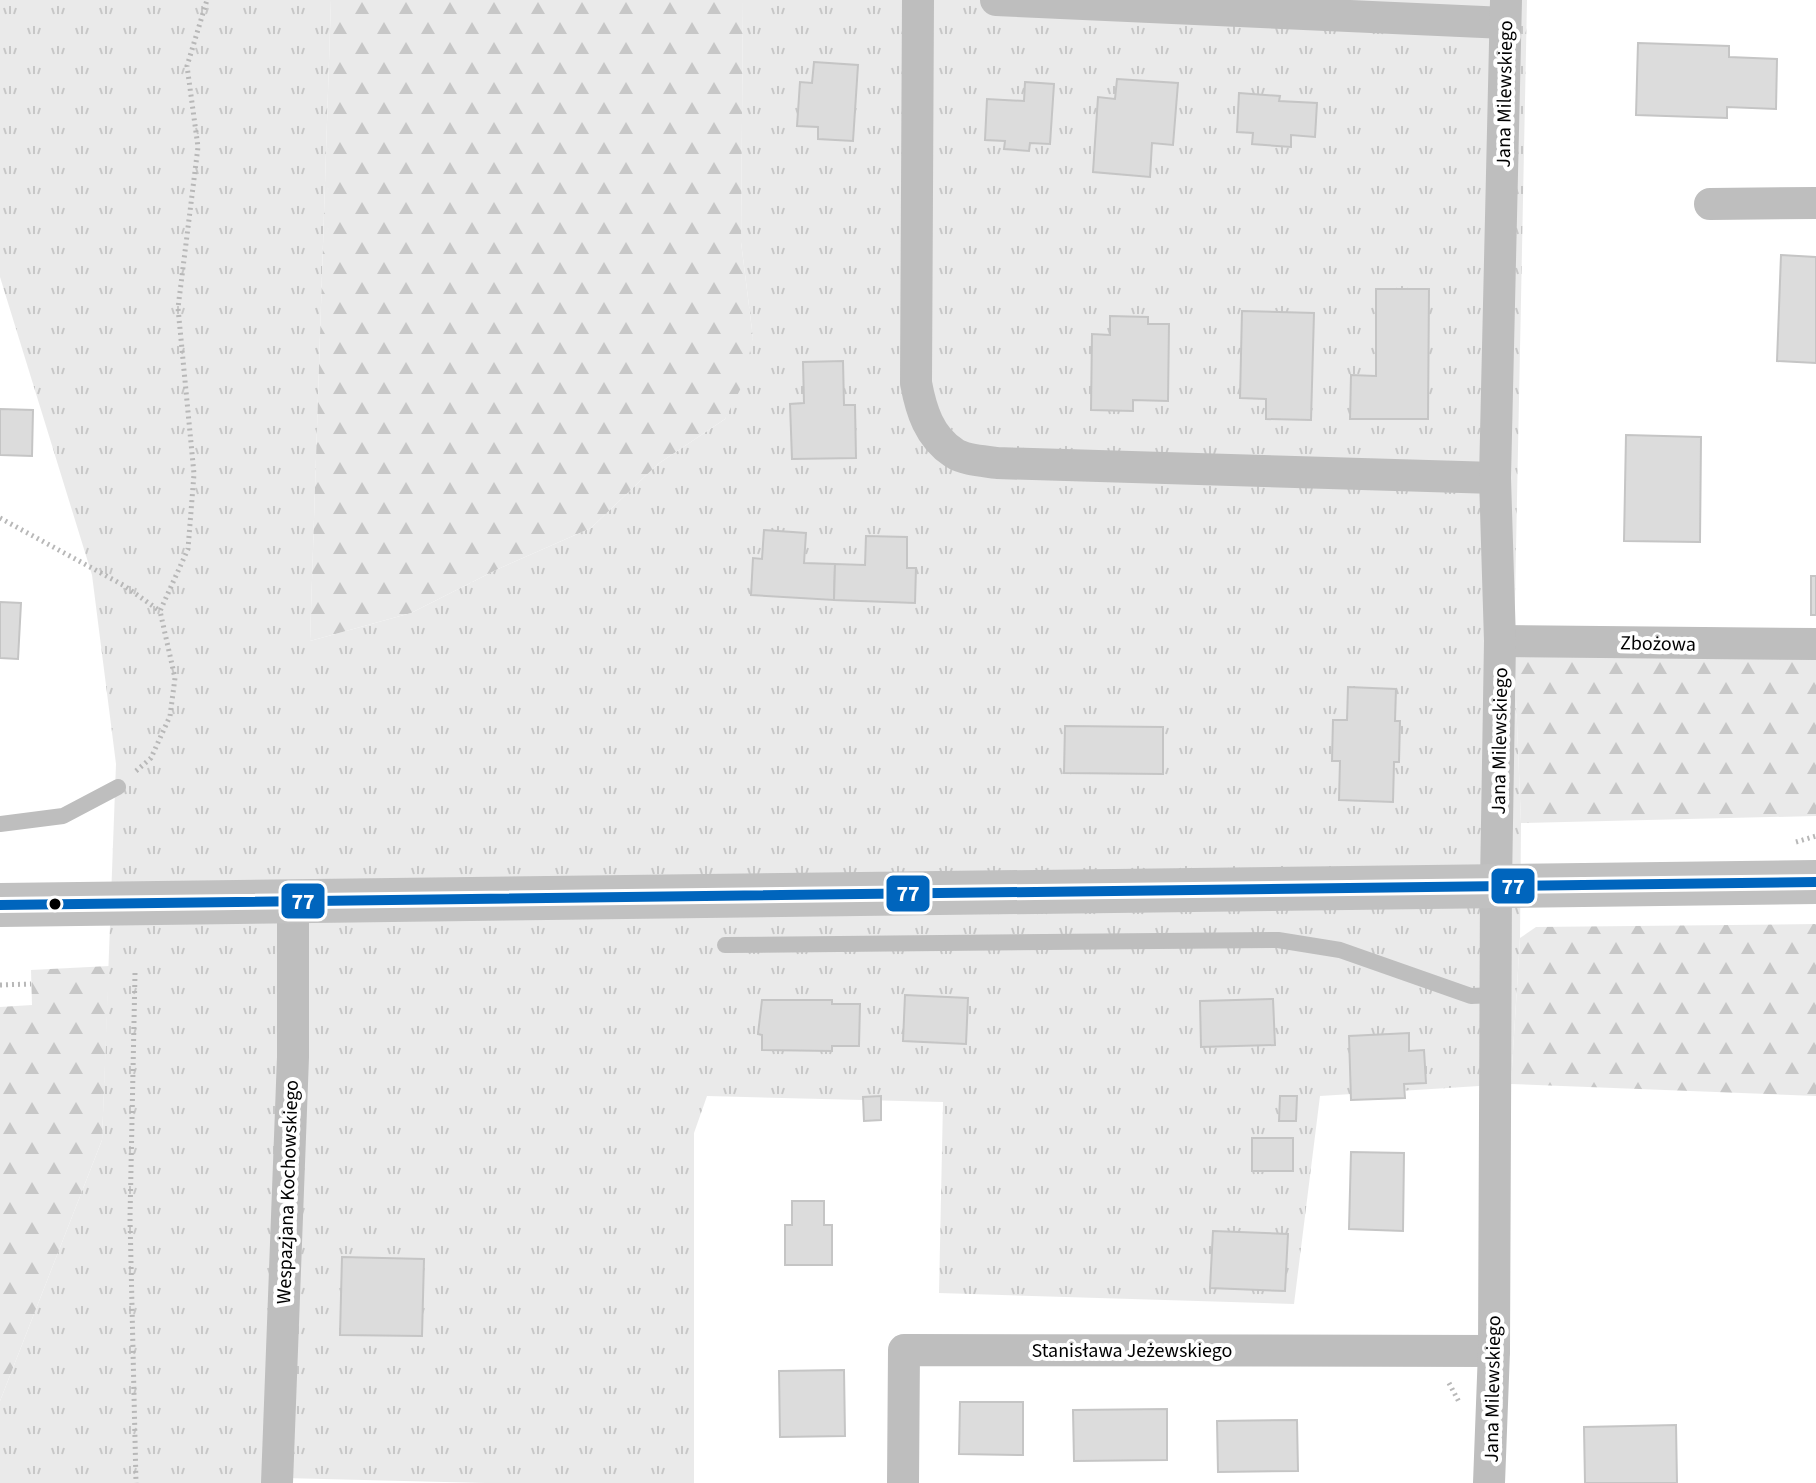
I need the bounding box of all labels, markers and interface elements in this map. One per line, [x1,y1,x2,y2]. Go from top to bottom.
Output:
street label: Jana Milewskiego [1490,20,1520,168]
street label: Zbożowa [1620,629,1696,659]
street label: Jana Milewskiego [1485,667,1515,815]
line badge: 77 [1490,867,1536,905]
text: 77 [1501,871,1525,903]
line badge: 77 [885,874,931,913]
text: 77 [896,878,920,910]
line badge: 77 [280,882,326,920]
text: 77 [291,886,315,918]
unlabelled marker [47,896,63,912]
street label: Wespazjana Kochowskiego [270,1079,306,1305]
street label: Jana Milewskiego [1478,1315,1508,1463]
street label: Stanisława Jeżewskiego [1032,1337,1232,1365]

